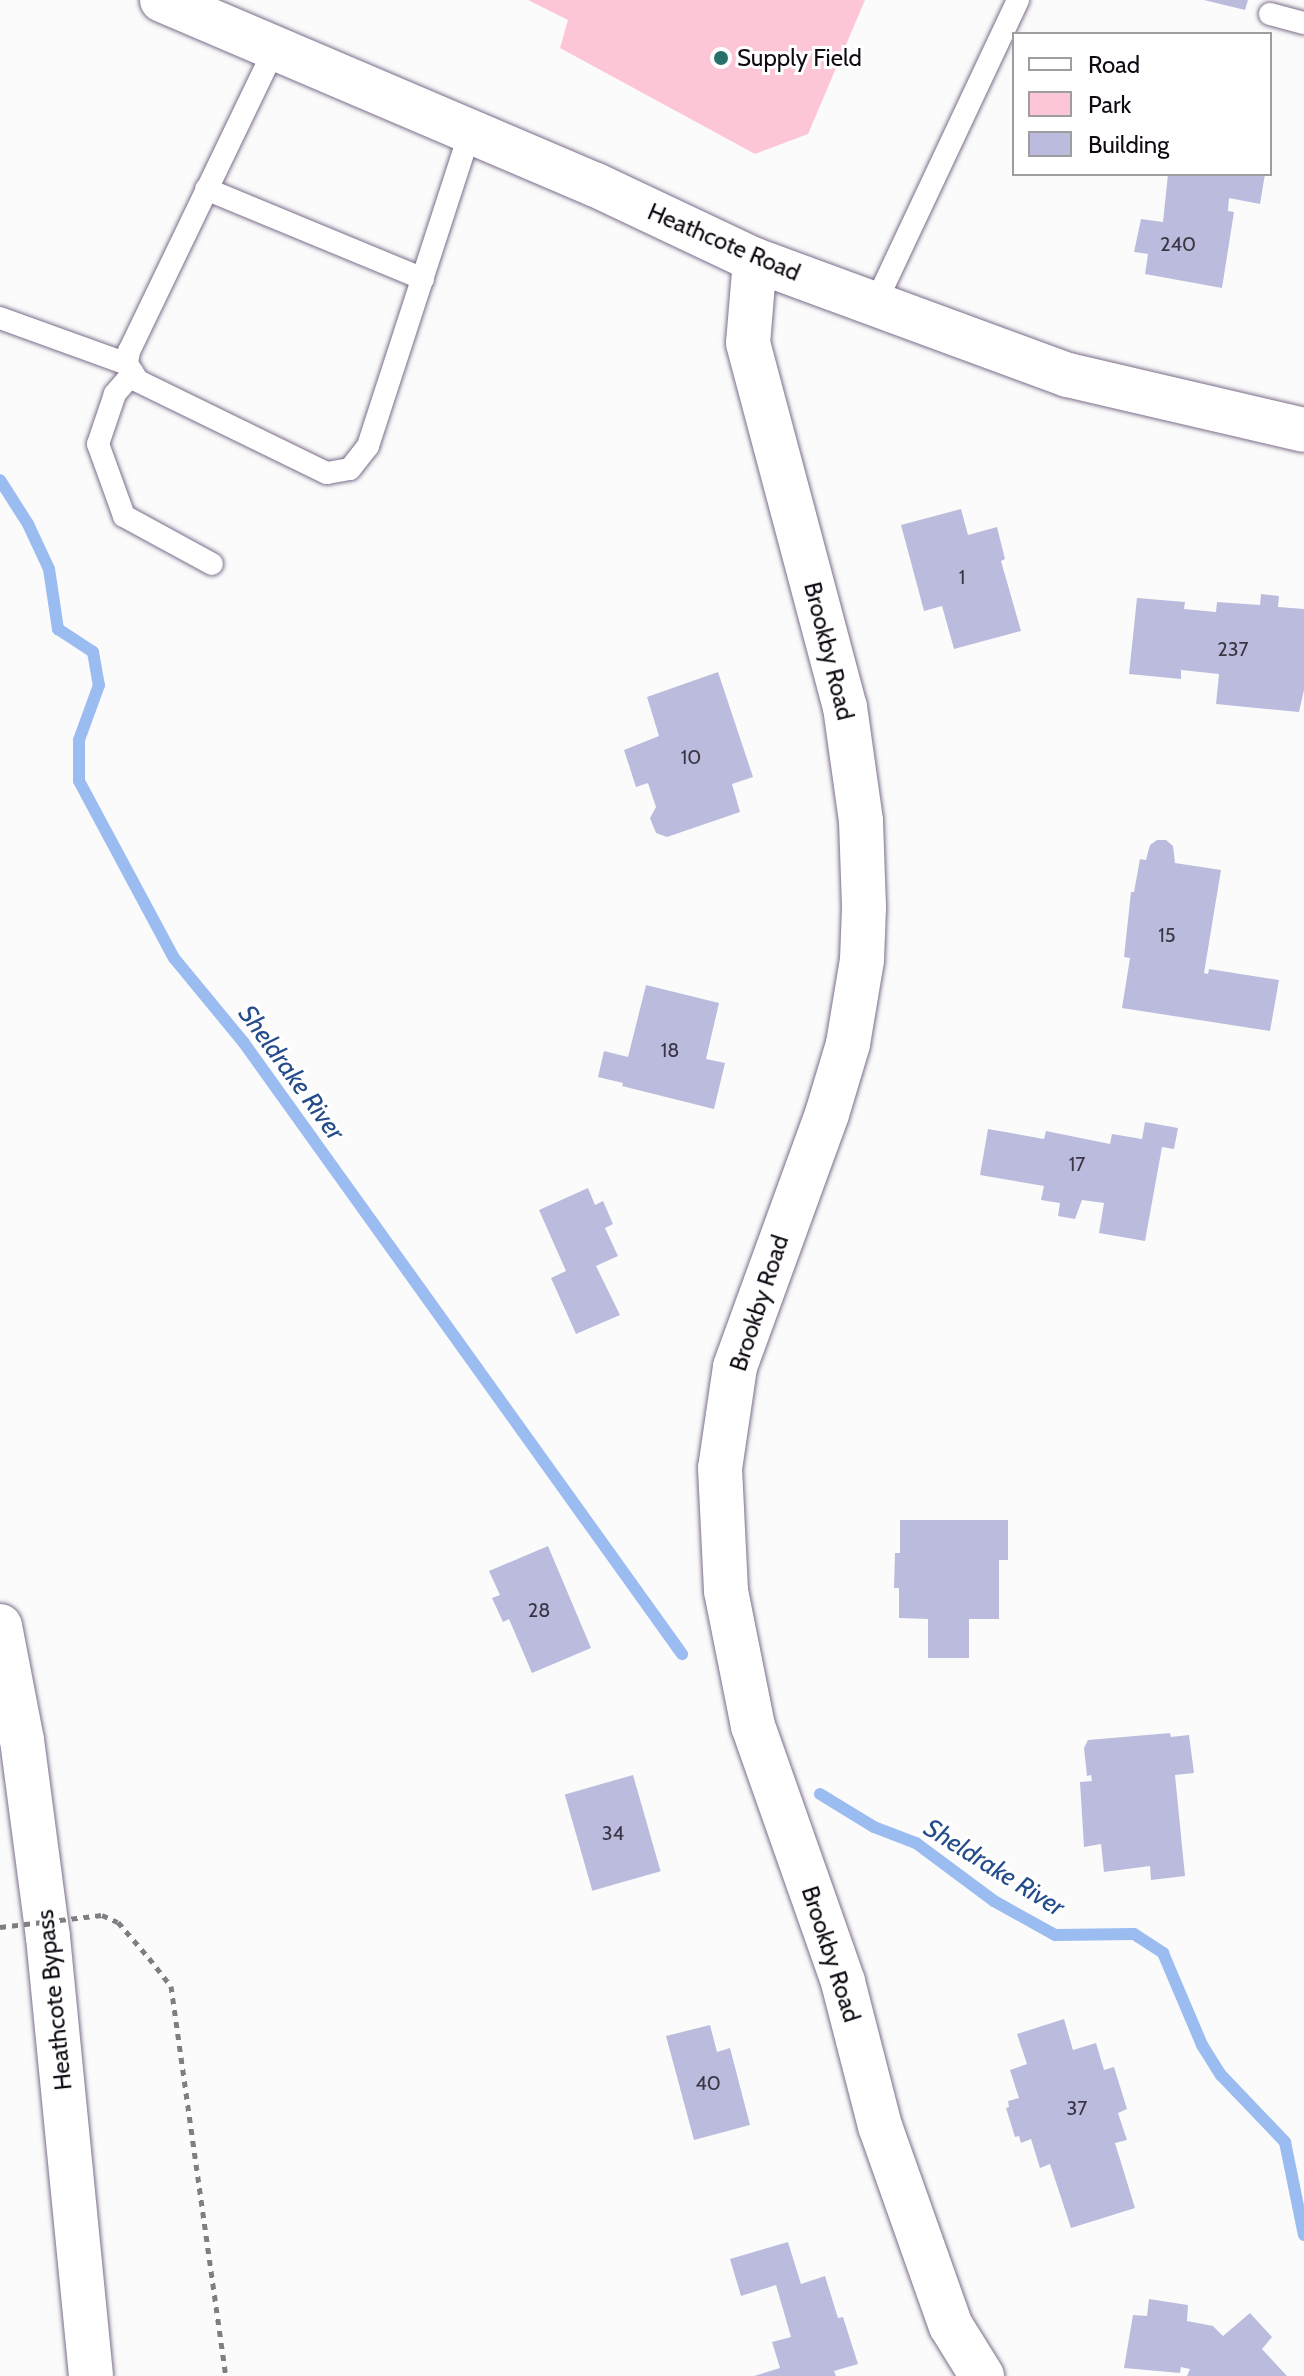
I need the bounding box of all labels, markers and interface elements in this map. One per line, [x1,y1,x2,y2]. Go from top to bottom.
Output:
legend [1012,32,1272,176]
place label: Supply Field [737,44,862,72]
marker: Supply Field [712,49,730,67]
text: Road [1088,50,1140,79]
text: Park [1088,90,1131,119]
text: Building [1088,130,1169,159]
street label: Heathcote Road [643,197,805,287]
house number: 240 [1160,232,1196,256]
house number: 1 [959,565,965,589]
street label: Brookby Road [798,579,860,723]
house number: 237 [1217,637,1249,661]
house number: 10 [681,745,701,769]
house number: 15 [1158,923,1176,947]
water label: Sheldrake River [231,999,351,1147]
house number: 18 [661,1038,679,1062]
house number: 17 [1069,1152,1085,1176]
street label: Brookby Road [723,1231,795,1375]
house number: 28 [528,1598,550,1622]
water label: Sheldrake River [918,1812,1070,1924]
house number: 34 [602,1821,624,1845]
street label: Brookby Road [795,1882,867,2026]
street label: Heathcote Bypass [30,1908,78,2092]
house number: 40 [695,2071,721,2095]
house number: 37 [1067,2096,1087,2120]

